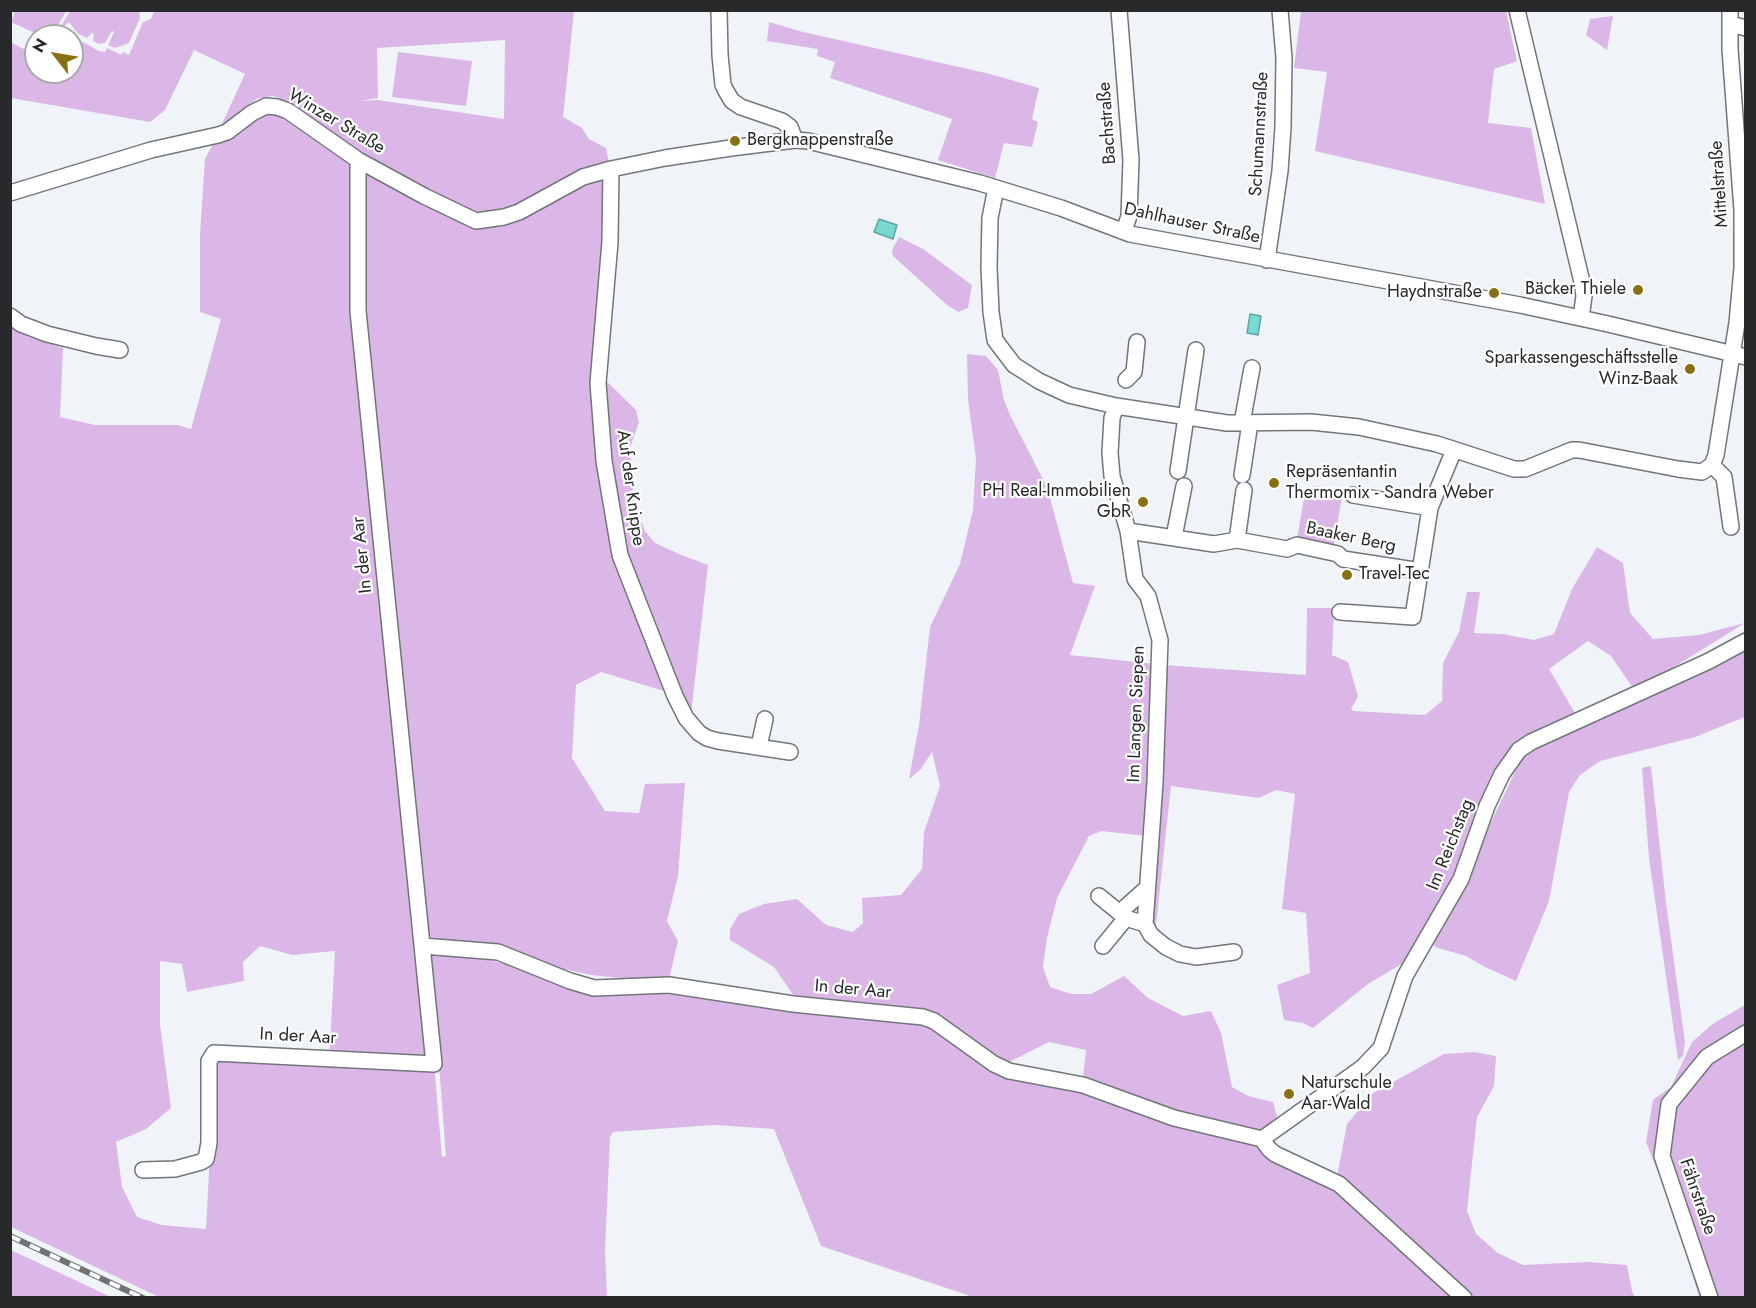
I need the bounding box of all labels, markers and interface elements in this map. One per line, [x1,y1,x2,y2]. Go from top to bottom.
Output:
north arrow [24,24,84,84]
text: N [27,34,53,57]
street label: Schumannstraße [1246,71,1274,197]
street label: Bachstraße [1094,81,1122,165]
street label: Winzer Straße [284,85,388,159]
place label: Bergknappenstraße [747,130,894,152]
marker: Bergknappenstraße [728,134,742,148]
street label: Mittelstraße [1706,140,1734,228]
street label: Dahlhauser Straße [1122,199,1262,249]
place label: Bäcker Thiele [1525,279,1626,301]
place label: Haydnstraße [1387,282,1482,304]
marker: Bäcker Thiele [1631,283,1645,297]
marker: Haydnstraße [1487,286,1501,300]
place label: Sparkassengeschäftsstelle Winz-Baak [1485,348,1678,391]
marker: Sparkassengeschäftsstelle Winz-Baak [1683,362,1697,376]
street label: Auf der Knippe [611,429,649,547]
place label: Repräsentantin Thermomix - Sandra Weber [1286,462,1494,504]
marker: Repräsentantin Thermomix - Sandra Weber [1267,476,1281,490]
place label: PH Real-Immobilien GbR [982,481,1131,524]
marker: PH Real-Immobilien GbR [1136,495,1150,509]
street label: In der Aar [348,516,378,594]
street label: Baaker Berg [1304,518,1398,558]
place label: Travel-Tec [1359,564,1430,586]
marker: Travel-Tec [1340,568,1354,582]
street label: Im Langen Siepen [1124,645,1150,783]
street label: Im Reichstag [1423,796,1479,894]
street label: In der Aar [814,976,892,1004]
street label: In der Aar [259,1024,337,1050]
place label: Naturschule Aar-Wald [1301,1073,1392,1116]
marker: Naturschule Aar-Wald [1282,1087,1296,1101]
street label: Fährstraße [1674,1156,1720,1238]

